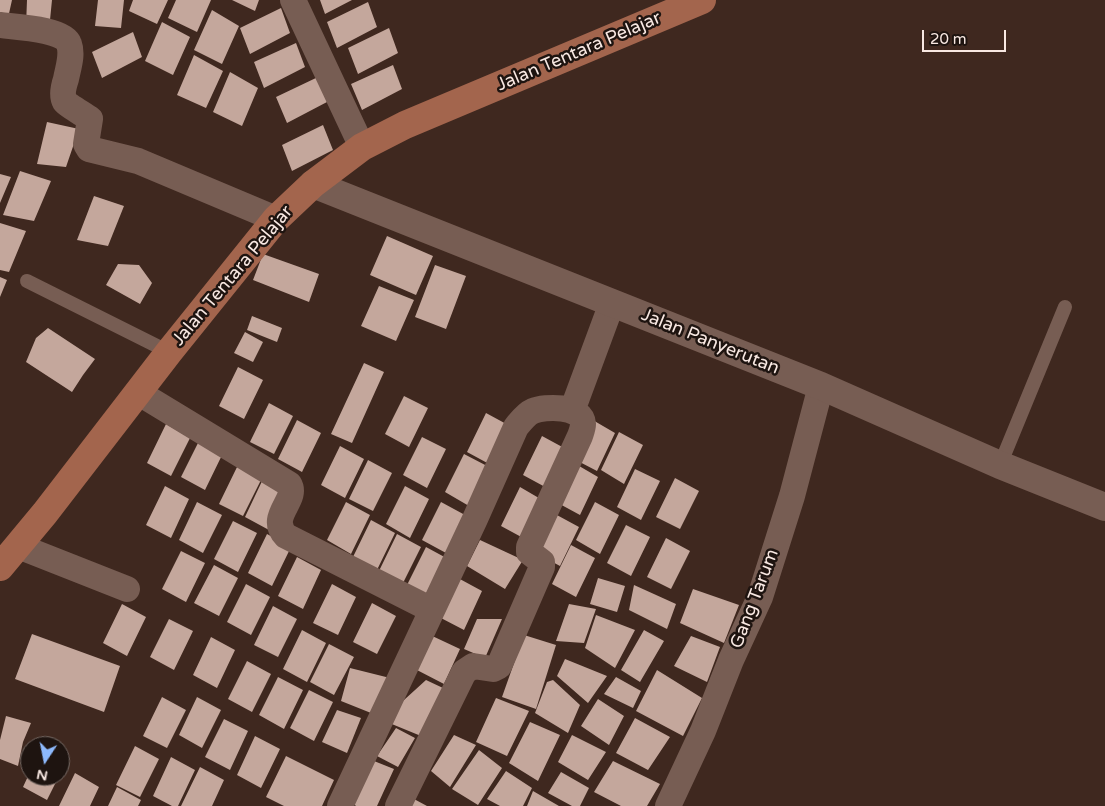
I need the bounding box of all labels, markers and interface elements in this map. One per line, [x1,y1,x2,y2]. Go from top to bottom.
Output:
street label: Jalan Tentara Pelajar [494,8,664,96]
scale bar [925,20,1009,52]
text: 20 m [930,30,967,48]
street label: Jalan Tentara Pelajar [168,201,298,351]
street label: Jalan Panyerutan [638,304,782,380]
street label: Gang Tarum [726,546,784,652]
north arrow [20,736,70,786]
text: N [35,766,49,785]

